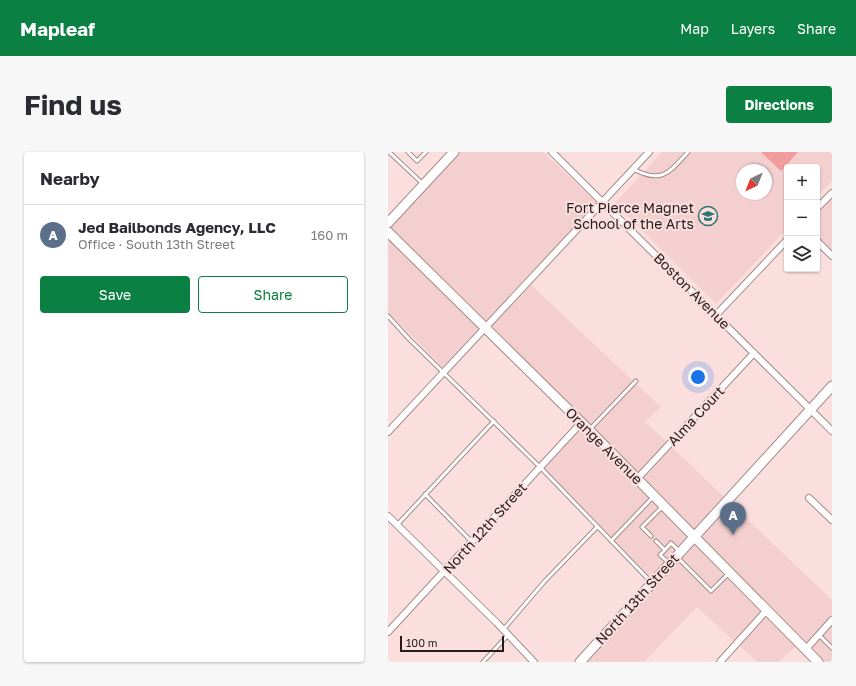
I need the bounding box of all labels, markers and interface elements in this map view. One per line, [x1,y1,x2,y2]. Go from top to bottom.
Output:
text: Mapleaf [20,17,95,40]
text: Map [680,20,709,37]
text: Layers [731,20,775,37]
text: Share [797,20,836,37]
button: Directions [726,86,832,123]
text: Find us [24,88,122,121]
north arrow [736,164,772,200]
map controls [784,164,820,272]
button: + [784,164,820,200]
text: Nearby [40,168,100,189]
place label: Fort Pierce Magnet School of the Arts [566,199,694,232]
button: − [784,200,820,236]
school or university icon: Fort Pierce Magnet School of the Arts [697,205,719,227]
text: Jed Bailbonds Agency, LLC [78,218,276,236]
text: A [48,227,58,243]
text: 160 m [311,227,348,243]
text: Office · South 13th Street [78,236,235,252]
button: layers [784,236,820,272]
street label: Boston Avenue [651,249,734,332]
button: Save [40,276,190,313]
button: Share [198,276,348,313]
your location [688,367,708,387]
street label: Alma Court [664,382,727,449]
street label: Orange Avenue [562,404,646,488]
street label: North 12th Street [439,479,530,577]
pin: A [720,502,746,535]
street label: North 13th Street [591,550,682,648]
scale bar [400,634,504,653]
text: 100 m [406,636,437,649]

